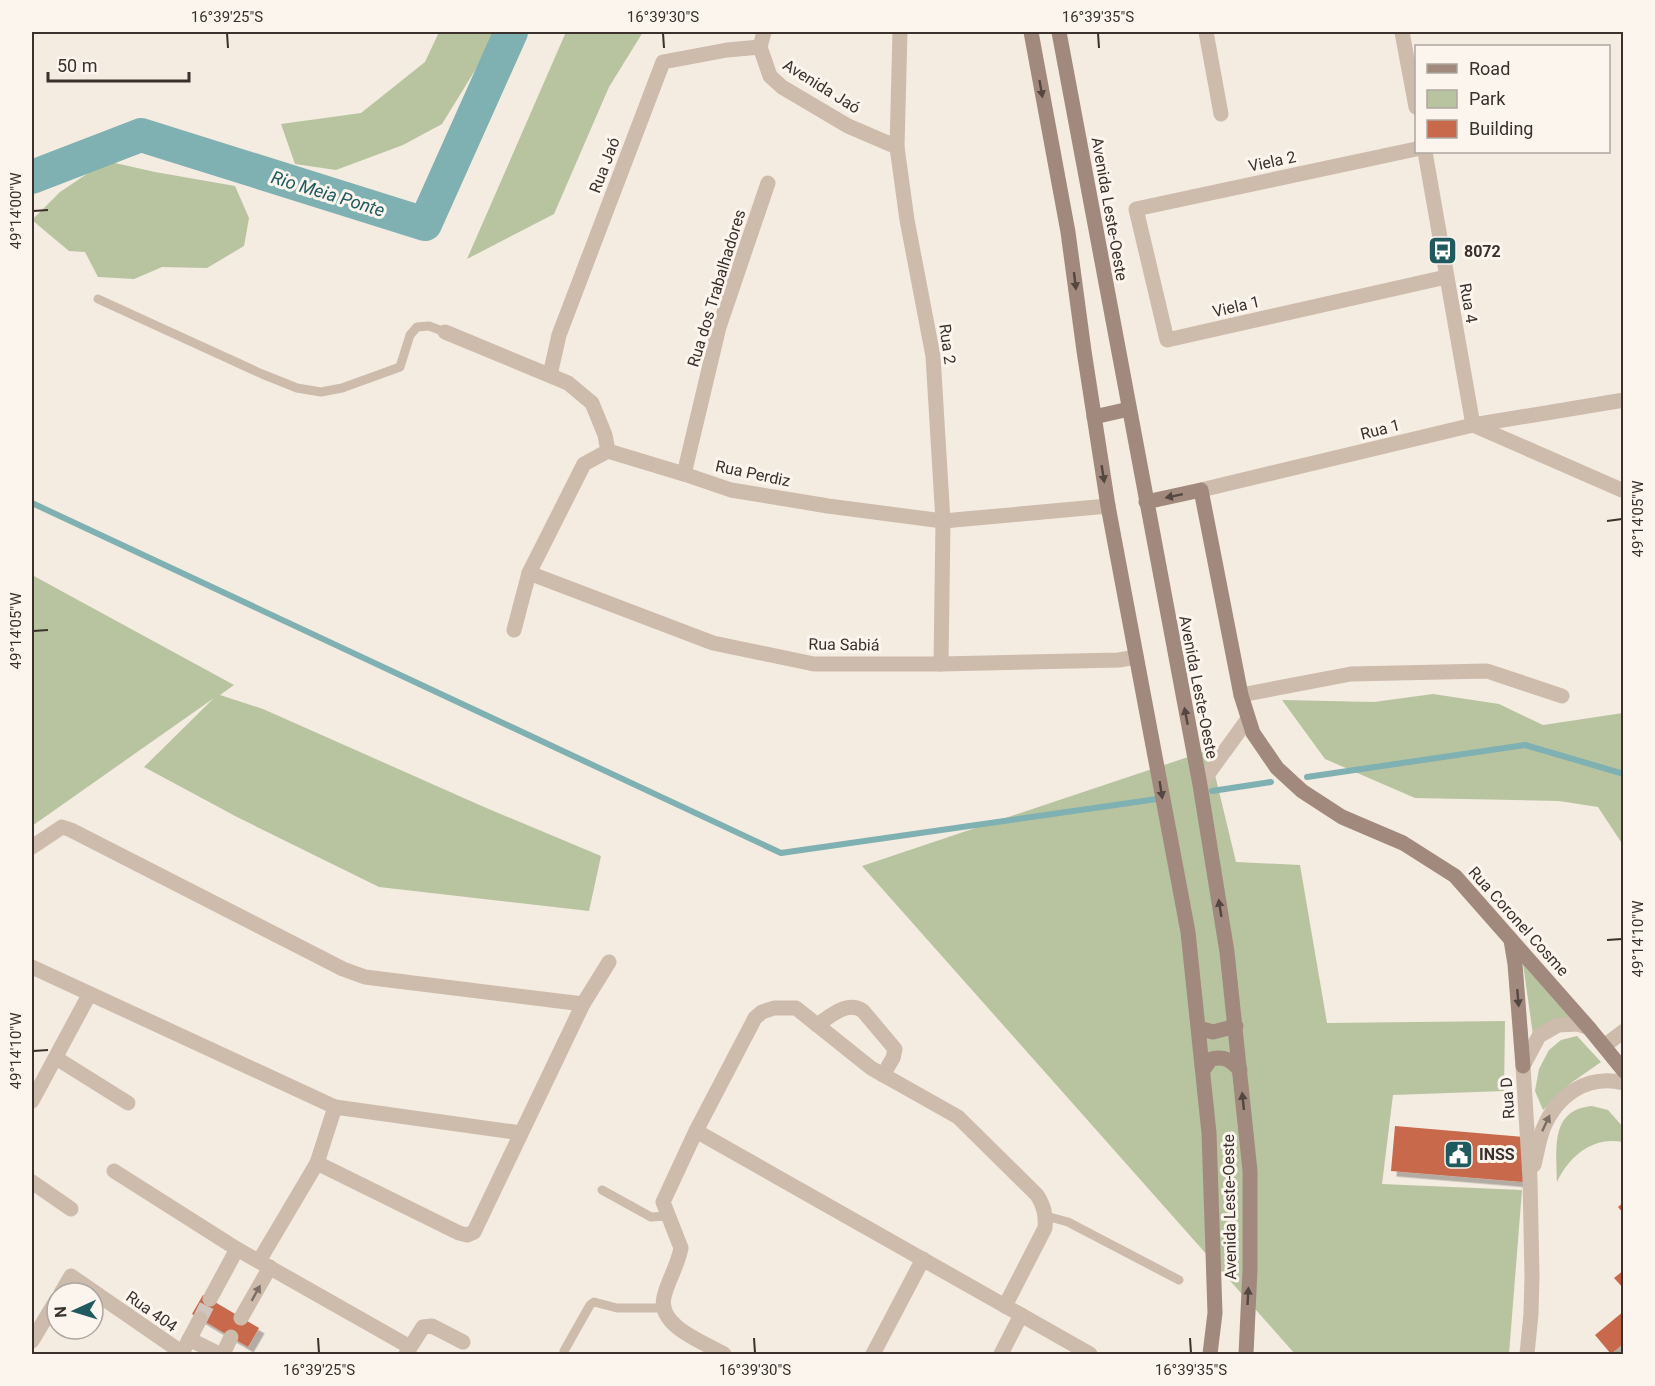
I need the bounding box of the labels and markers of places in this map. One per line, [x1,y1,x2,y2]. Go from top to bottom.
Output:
bus stop icon: 8072 [1427,235,1459,267]
place label: 8072 [1464,242,1501,261]
public building icon: INSS [1442,1138,1474,1170]
place label: INSS [1479,1145,1515,1164]

